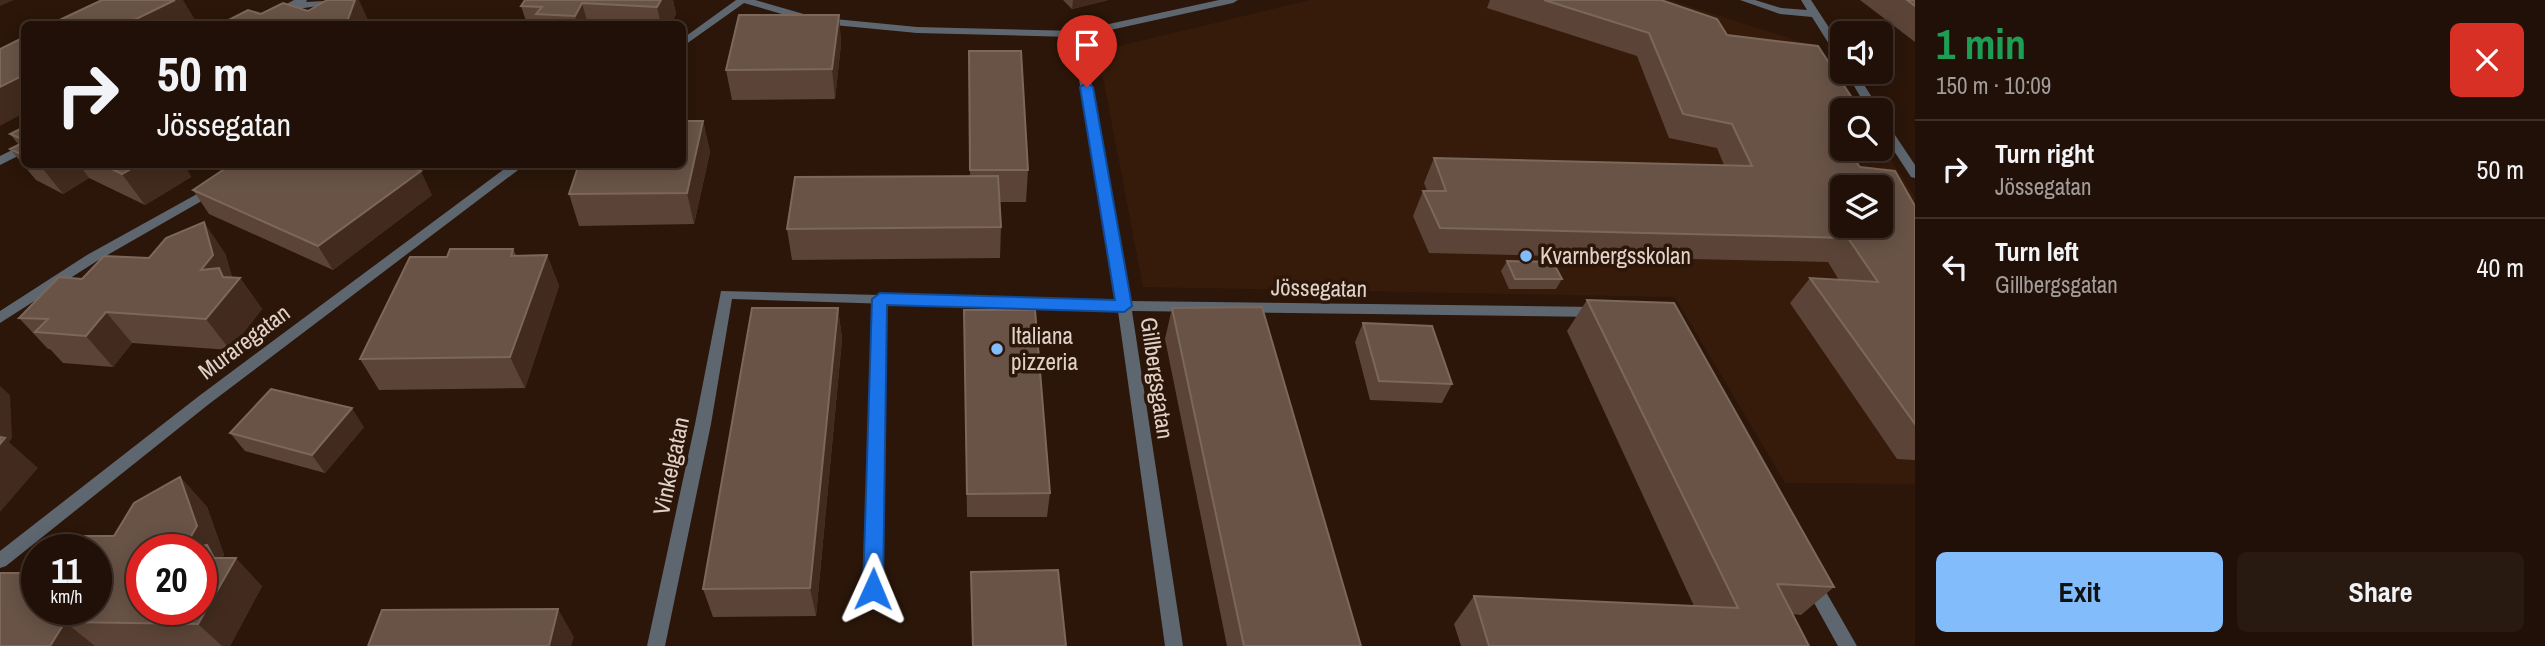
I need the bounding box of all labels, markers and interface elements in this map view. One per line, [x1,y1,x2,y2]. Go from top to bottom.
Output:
pin [1057,15,1117,87]
text: 1 min [1936,16,2026,72]
map controls [1830,21,1893,238]
button: sound [1830,21,1893,84]
button: close [2450,23,2524,97]
icon: arrive [1068,26,1106,64]
text: 50 m [157,40,249,106]
icon: right [42,49,133,140]
text: 150 m · 10:09 [1936,70,2051,101]
button: search [1830,98,1893,161]
text: Jössegatan [157,103,291,146]
text: Turn right [1995,136,2094,171]
icon: right [1936,150,1974,188]
text: 50 m [2477,152,2524,187]
text: Jössegatan [1995,171,2091,202]
button: layers [1830,175,1893,238]
text: Turn left [1995,234,2079,269]
place label: Kvarnbergsskolan [1540,240,1691,271]
marker: Kvarnbergsskolan [1518,248,1534,264]
icon: left [1936,248,1974,286]
text: 40 m [2477,250,2524,285]
text: Gillbergsgatan [1995,269,2118,300]
street label: Jössegatan [1271,271,1368,304]
street label: Muraregatan [192,297,296,386]
street label: Gillbergsgatan [1134,315,1181,441]
place label: Italiana pizzeria [1011,320,1079,377]
marker: Italiana pizzeria [989,341,1005,357]
street label: Vinkelgatan [645,414,696,518]
speed limit sign: 20 [126,534,217,625]
text: 11 [51,547,82,594]
position arrow [836,552,910,626]
button: Exit [1936,552,2223,632]
button: Share [2237,552,2524,632]
text: km/h [51,584,83,609]

